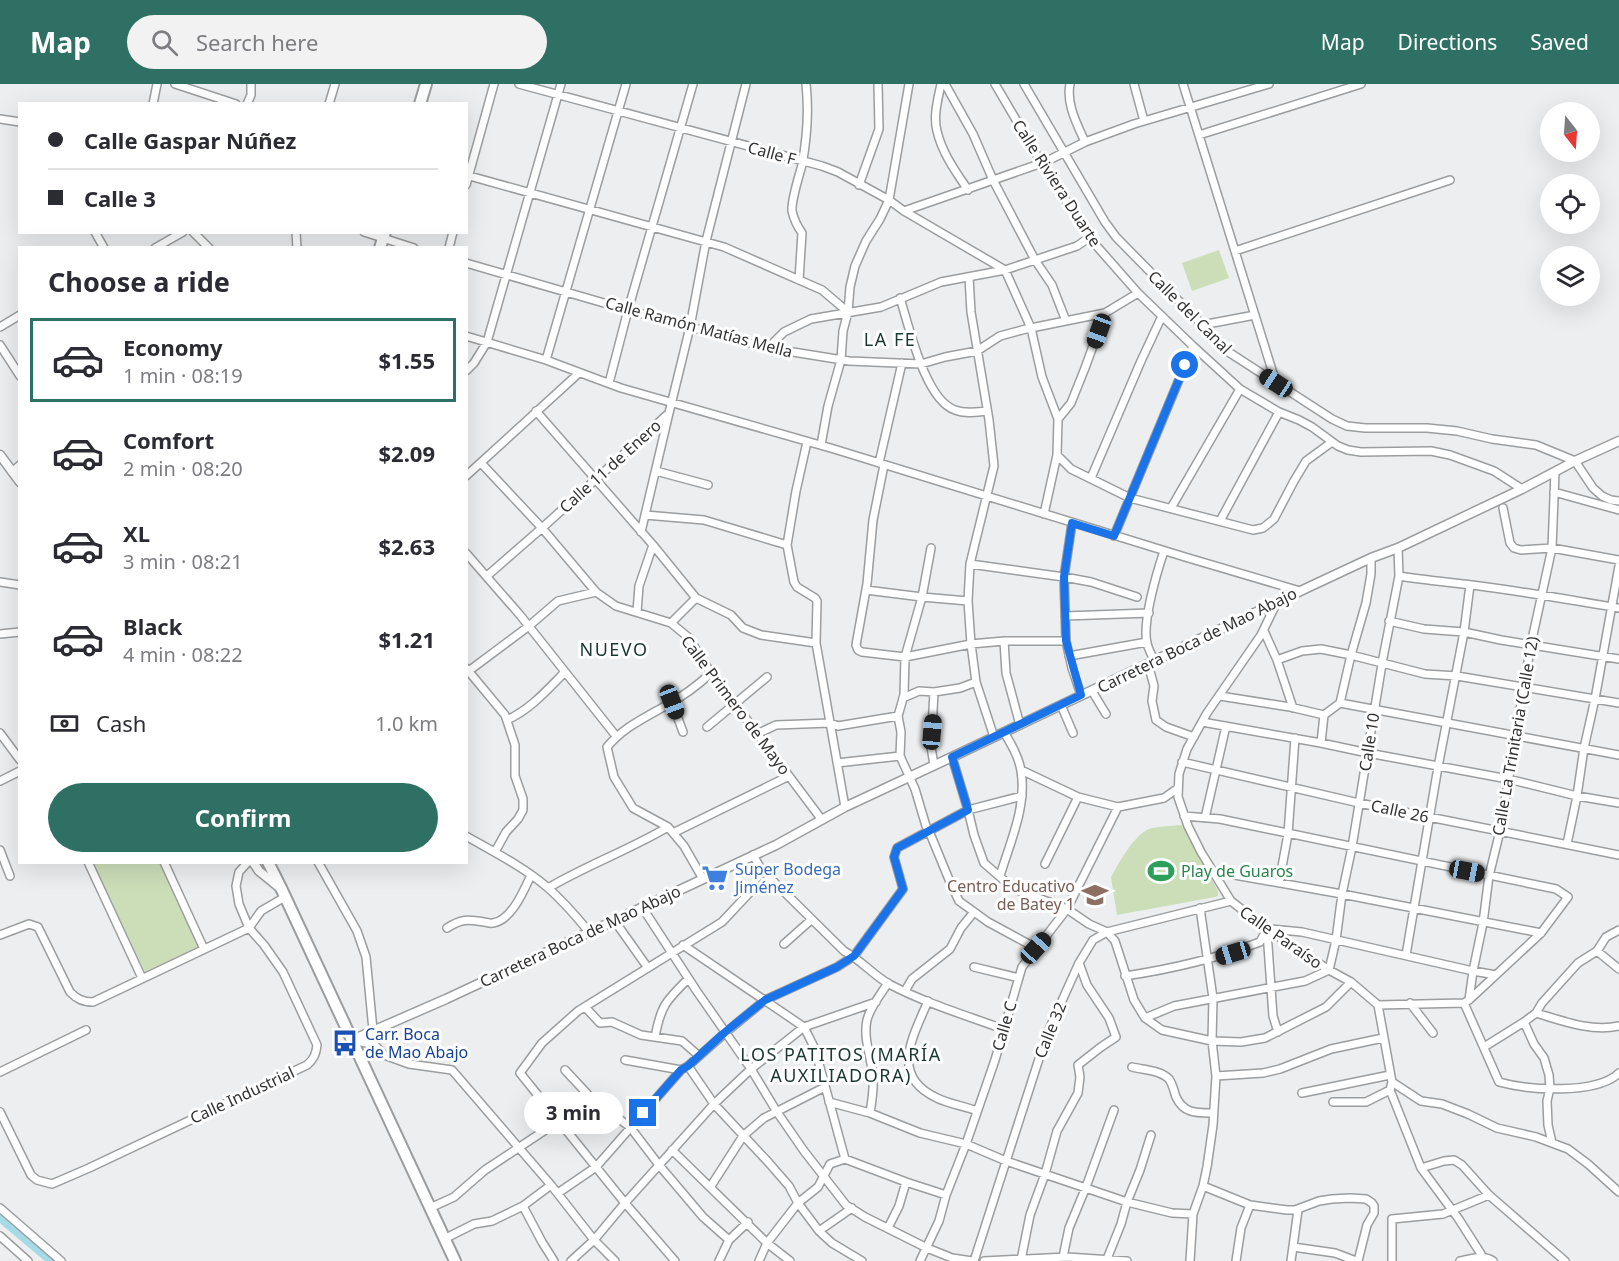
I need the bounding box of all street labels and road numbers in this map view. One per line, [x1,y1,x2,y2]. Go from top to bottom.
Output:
street label: Calle Riviera Duarte [1008,115,1106,251]
street label: Calle F [746,136,798,170]
street label: Calle del Canal [1143,265,1237,359]
street label: Calle Ramón Matías Mella [603,291,795,363]
street label: Calle 11 de Enero [554,414,666,518]
street label: Carretera Boca de Mao Abajo [1094,582,1300,698]
street label: Calle Primero de Mayo [676,631,796,779]
street label: Calle La Trinitaria (Calle 12) [1487,634,1543,837]
street label: Calle 10 [1354,711,1384,773]
street label: Calle 26 [1369,794,1431,828]
street label: Carretera Boca de Mao Abajo [476,880,684,992]
street label: Calle Paraíso [1235,900,1327,974]
street label: Calle C [986,999,1022,1053]
street label: Calle 32 [1029,999,1071,1061]
street label: Calle Industrial [186,1061,298,1129]

